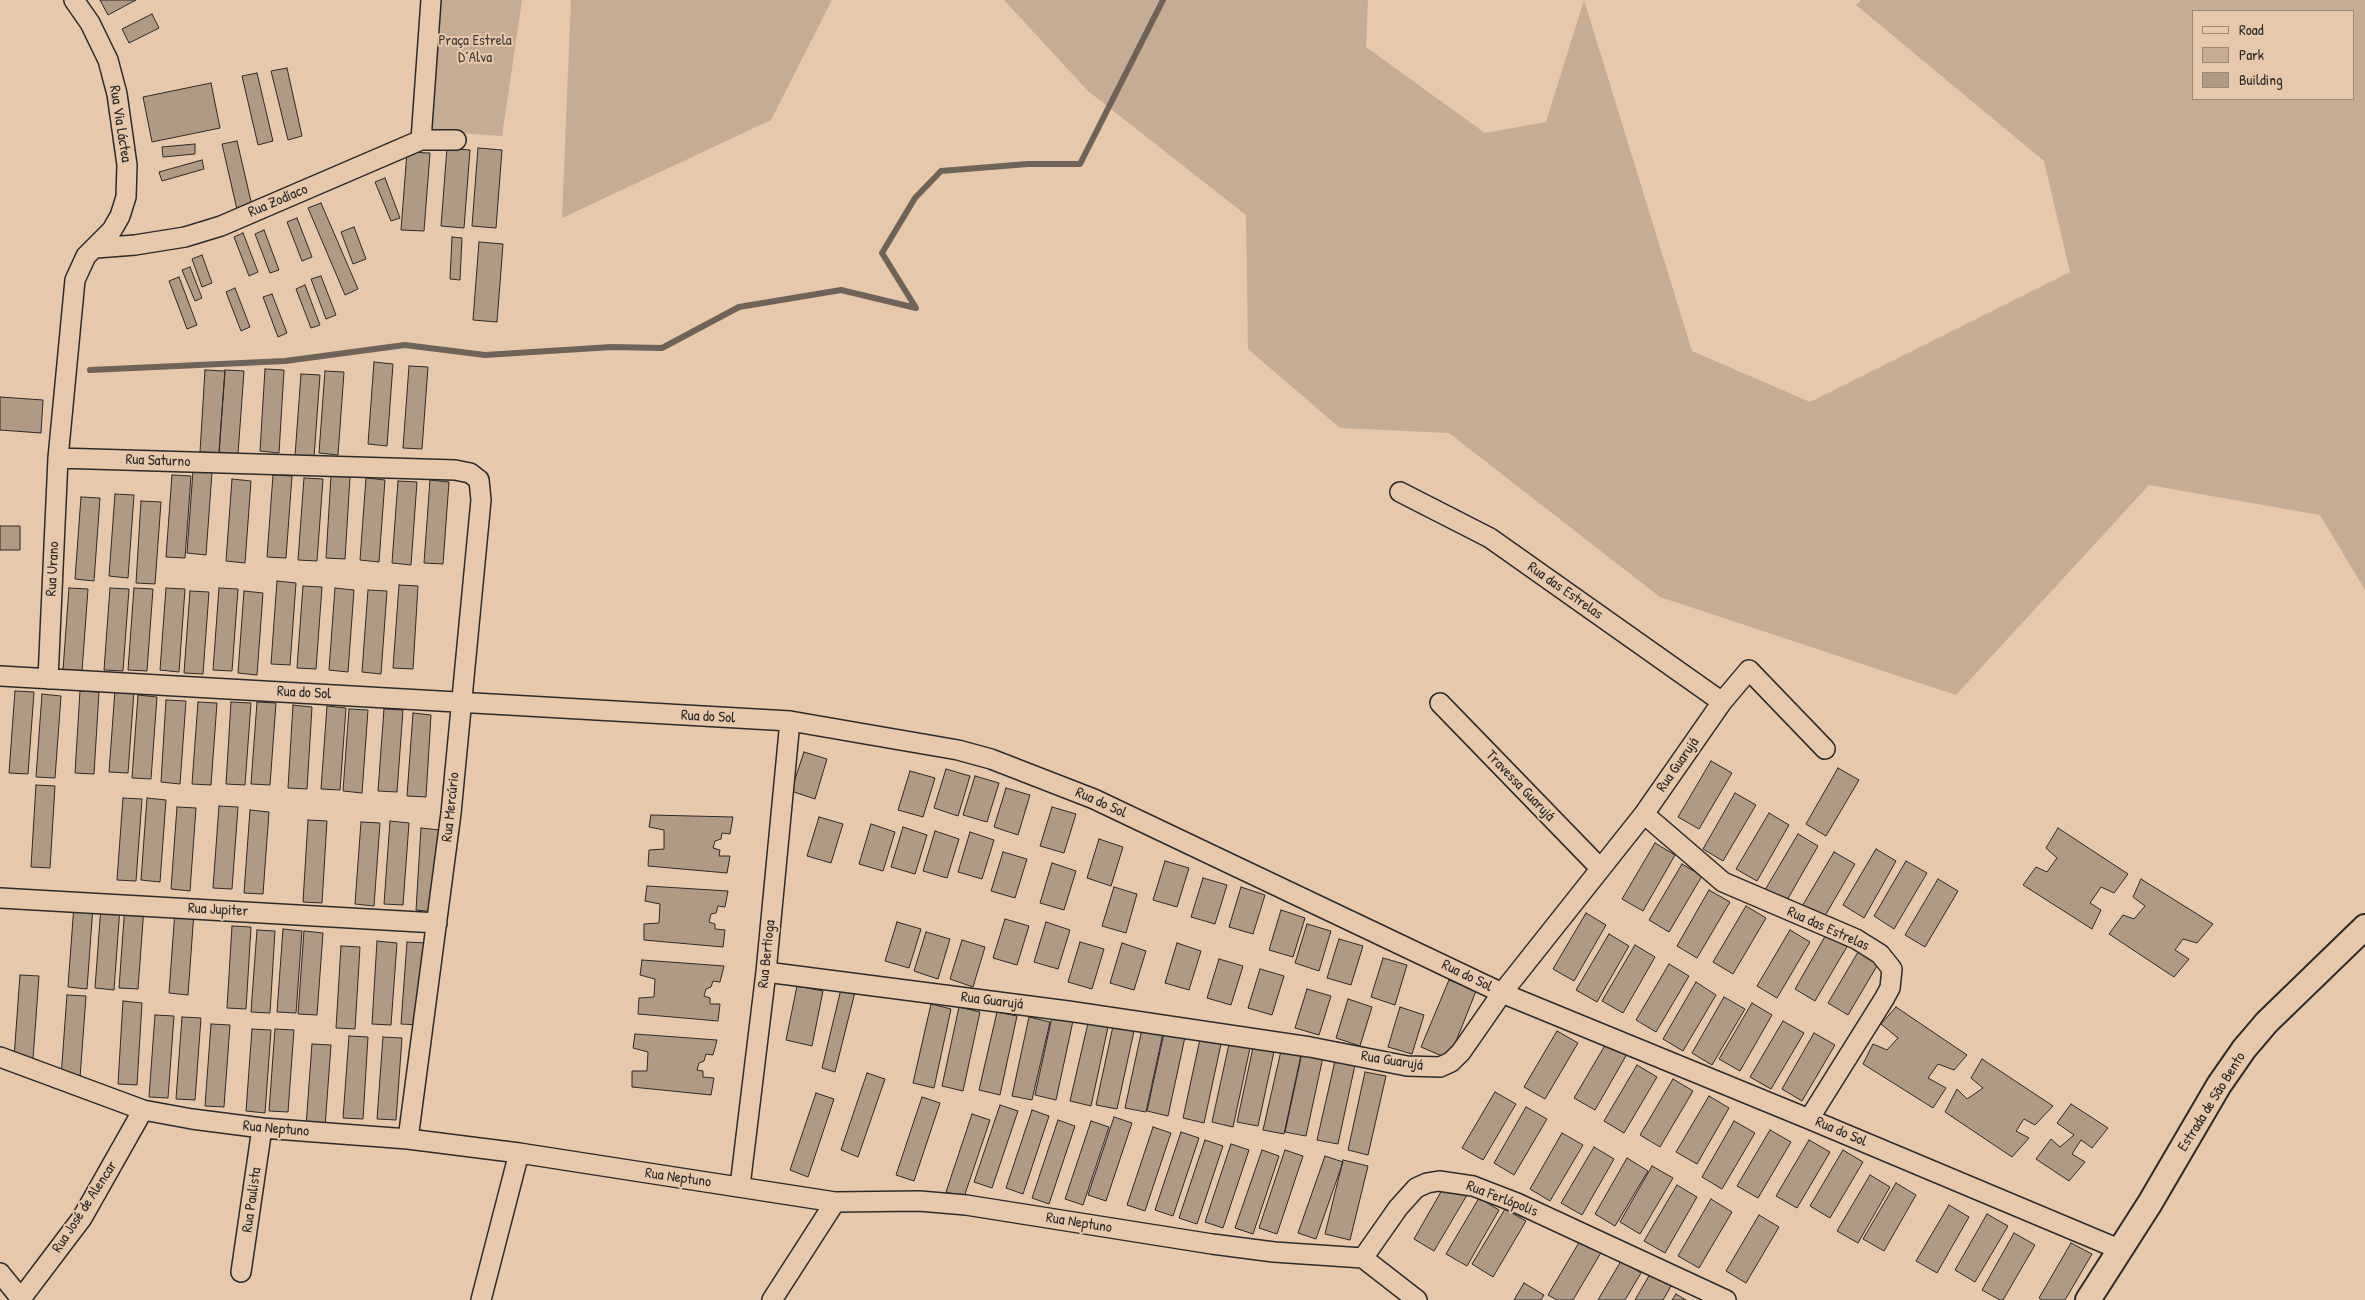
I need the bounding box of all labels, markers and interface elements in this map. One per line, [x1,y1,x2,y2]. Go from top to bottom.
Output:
legend [2192,10,2355,100]
text: Road [2239,19,2264,40]
park label: Praça Estrela D´Alva [438,32,512,67]
text: Park [2239,44,2264,65]
text: Building [2239,69,2283,90]
street label: Rua Via Láctea [105,84,135,164]
street label: Rua Zodíaco [246,180,310,222]
street label: Rua Saturno [125,451,191,471]
street label: Rua Urano [43,541,63,597]
street label: Rua das Estrelas [1524,558,1606,624]
street label: Rua do Sol [276,683,332,703]
street label: Rua do Sol [680,707,736,727]
street label: Rua Guarujá [1653,734,1703,796]
street label: Travessa Guarujá [1482,747,1558,825]
street label: Rua Mercúrio [438,771,464,843]
street label: Rua do Sol [1072,784,1130,822]
street label: Rua Jupiter [187,899,249,921]
street label: Rua das Estrelas [1784,903,1872,955]
street label: Rua Bertioga [754,919,780,989]
street label: Rua do Sol [1439,956,1495,996]
street label: Rua Guarujá [960,988,1024,1014]
street label: Rua Guarujá [1360,1047,1424,1075]
street label: Estrada de São Bento [2174,1049,2250,1155]
street label: Rua do Sol [1812,1113,1870,1151]
street label: Rua Neptuno [242,1117,310,1141]
street label: Rua José de Alencar [49,1158,121,1256]
street label: Rua Neptuno [644,1164,712,1192]
street label: Rua Paulista [239,1166,265,1234]
street label: Rua Ferlópolis [1464,1177,1540,1221]
street label: Rua Neptuno [1045,1209,1113,1237]

